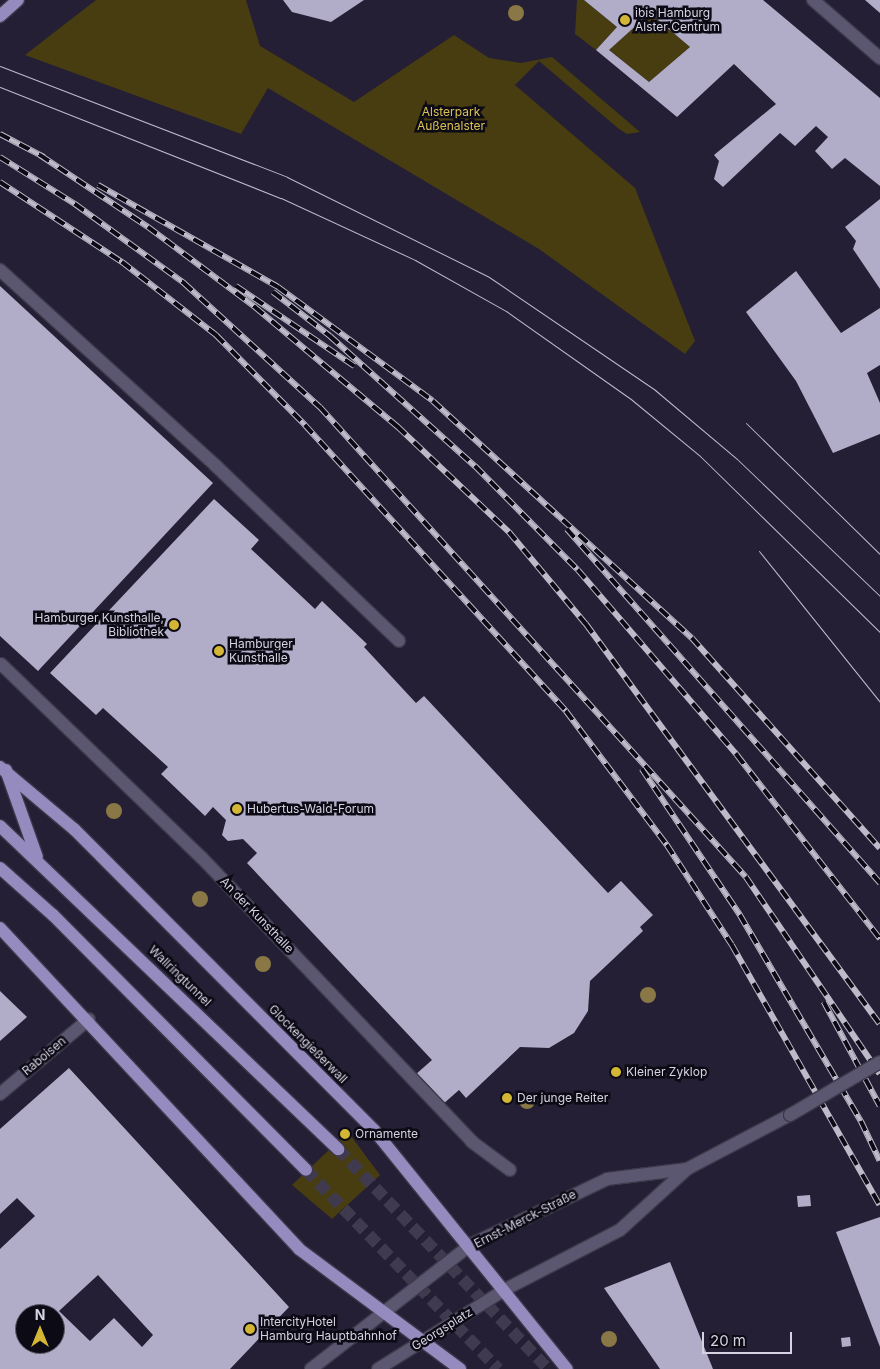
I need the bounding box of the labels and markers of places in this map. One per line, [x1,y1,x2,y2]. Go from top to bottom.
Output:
place label: ibis Hamburg Alster Centrum [635,6,720,34]
marker: ibis Hamburg Alster Centrum [619,14,631,26]
place label: Hamburger Kunsthalle, Bibliothek [35,611,164,639]
marker: Hamburger Kunsthalle, Bibliothek [168,619,180,631]
place label: Hamburger Kunsthalle [229,637,293,665]
marker: Hamburger Kunsthalle [213,645,225,657]
place label: Hubertus-Wald-Forum [247,802,374,816]
marker: Hubertus-Wald-Forum [231,803,243,815]
place label: Kleiner Zyklop [626,1065,707,1079]
marker: Kleiner Zyklop [610,1066,622,1078]
place label: Der junge Reiter [517,1091,608,1105]
marker: Der junge Reiter [501,1092,513,1104]
place label: Ornamente [355,1127,418,1141]
marker: Ornamente [339,1128,351,1140]
place label: IntercityHotel Hamburg Hauptbahnhof [260,1315,397,1343]
marker: IntercityHotel Hamburg Hauptbahnhof [244,1323,256,1335]

